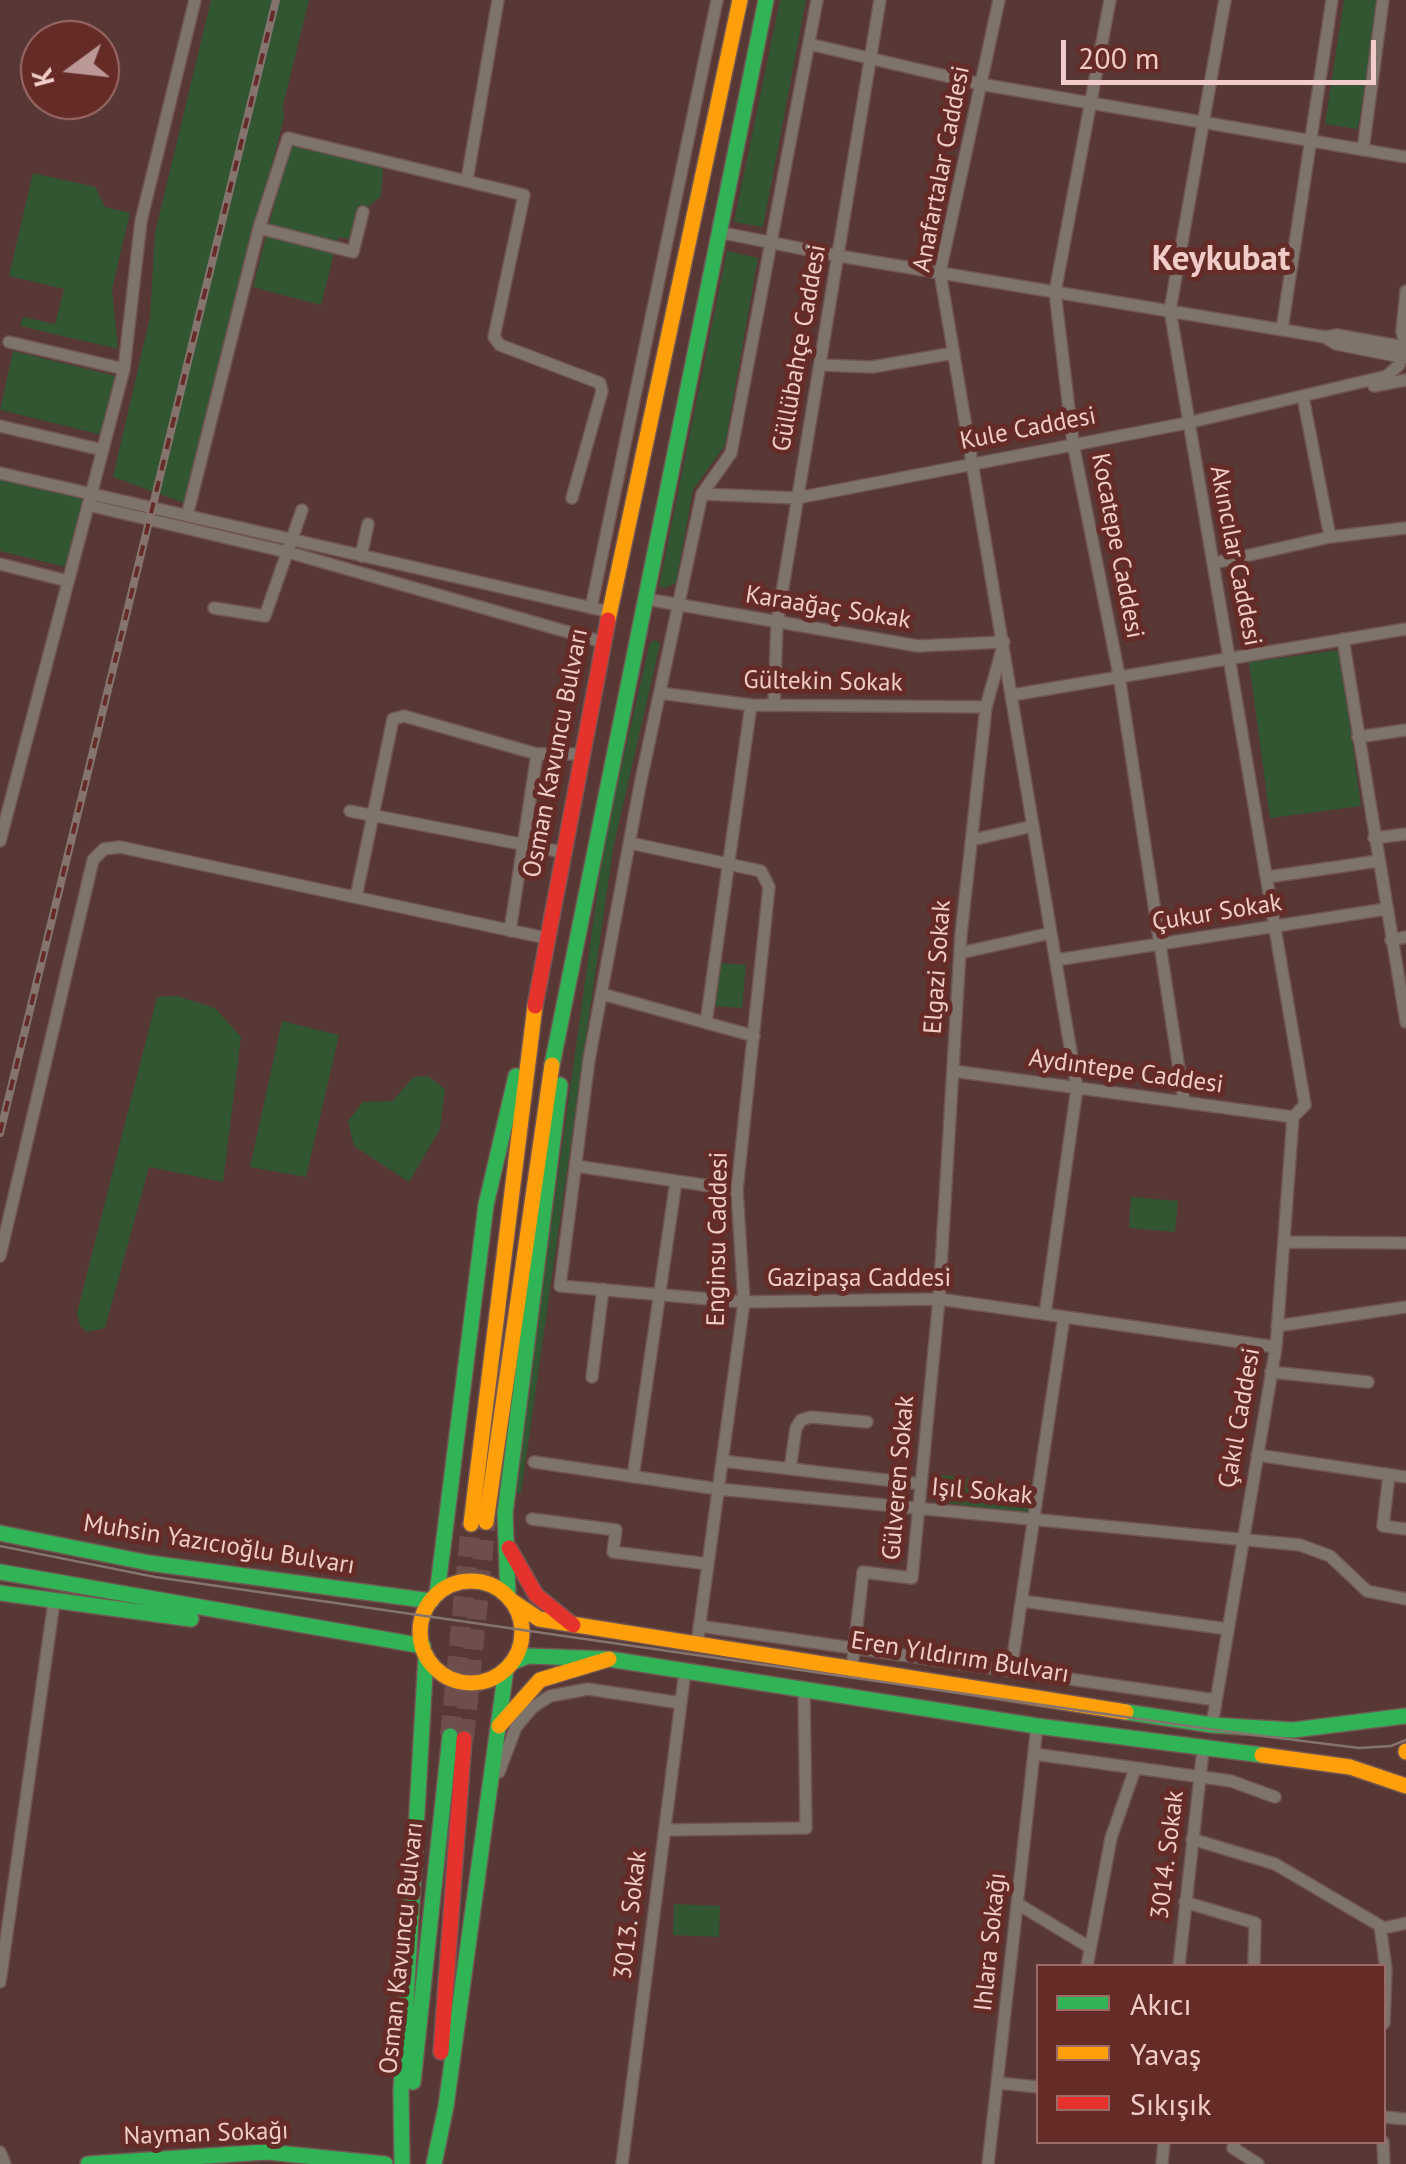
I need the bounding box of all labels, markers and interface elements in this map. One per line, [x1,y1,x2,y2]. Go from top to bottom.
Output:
north arrow [20,20,120,120]
scale bar [1066,20,1381,82]
text: 200 m [1078,38,1159,77]
street label: Anafartalar Caddesi [907,63,977,275]
text: K [22,64,63,91]
district label: Keykubat [1152,239,1290,281]
street label: Güllübahçe Caddesi [767,242,833,454]
street label: Kule Caddesi [958,401,1098,457]
street label: Kocatepe Caddesi [1084,451,1150,641]
street label: Akıncılar Caddesi [1203,463,1267,649]
street label: Karaağaç Sokak [743,580,913,636]
street label: Osman Kavuncu Bulvarı [517,626,595,880]
street label: Gültekin Sokak [743,666,903,698]
street label: Çukur Sokak [1150,888,1284,938]
street label: Elgazi Sokak [918,899,958,1035]
street label: Aydıntepe Caddesi [1027,1044,1225,1100]
street label: Enginsu Caddesi [701,1151,735,1327]
street label: Gazipaşa Caddesi [767,1264,951,1294]
street label: Çakıl Caddesi [1213,1345,1267,1491]
street label: Gülveren Sokak [877,1394,921,1562]
street label: Işıl Sokak [930,1473,1034,1511]
street label: Muhsin Yazıcıoğlu Bulvarı [81,1509,357,1581]
street label: Eren Yıldırım Bulvarı [849,1626,1071,1690]
street label: 3014. Sokak [1145,1789,1191,1921]
street label: Osman Kavuncu Bulvarı [374,1820,430,2076]
street label: 3013. Sokak [608,1849,654,1981]
street label: Ihlara Sokağı [969,1871,1013,2013]
legend [1036,1964,1386,2144]
text: Akıcı [1130,1984,1192,2023]
text: Yavaş [1130,2034,1201,2073]
text: Sıkışık [1130,2084,1211,2123]
street label: Nayman Sokağı [123,2116,289,2152]

